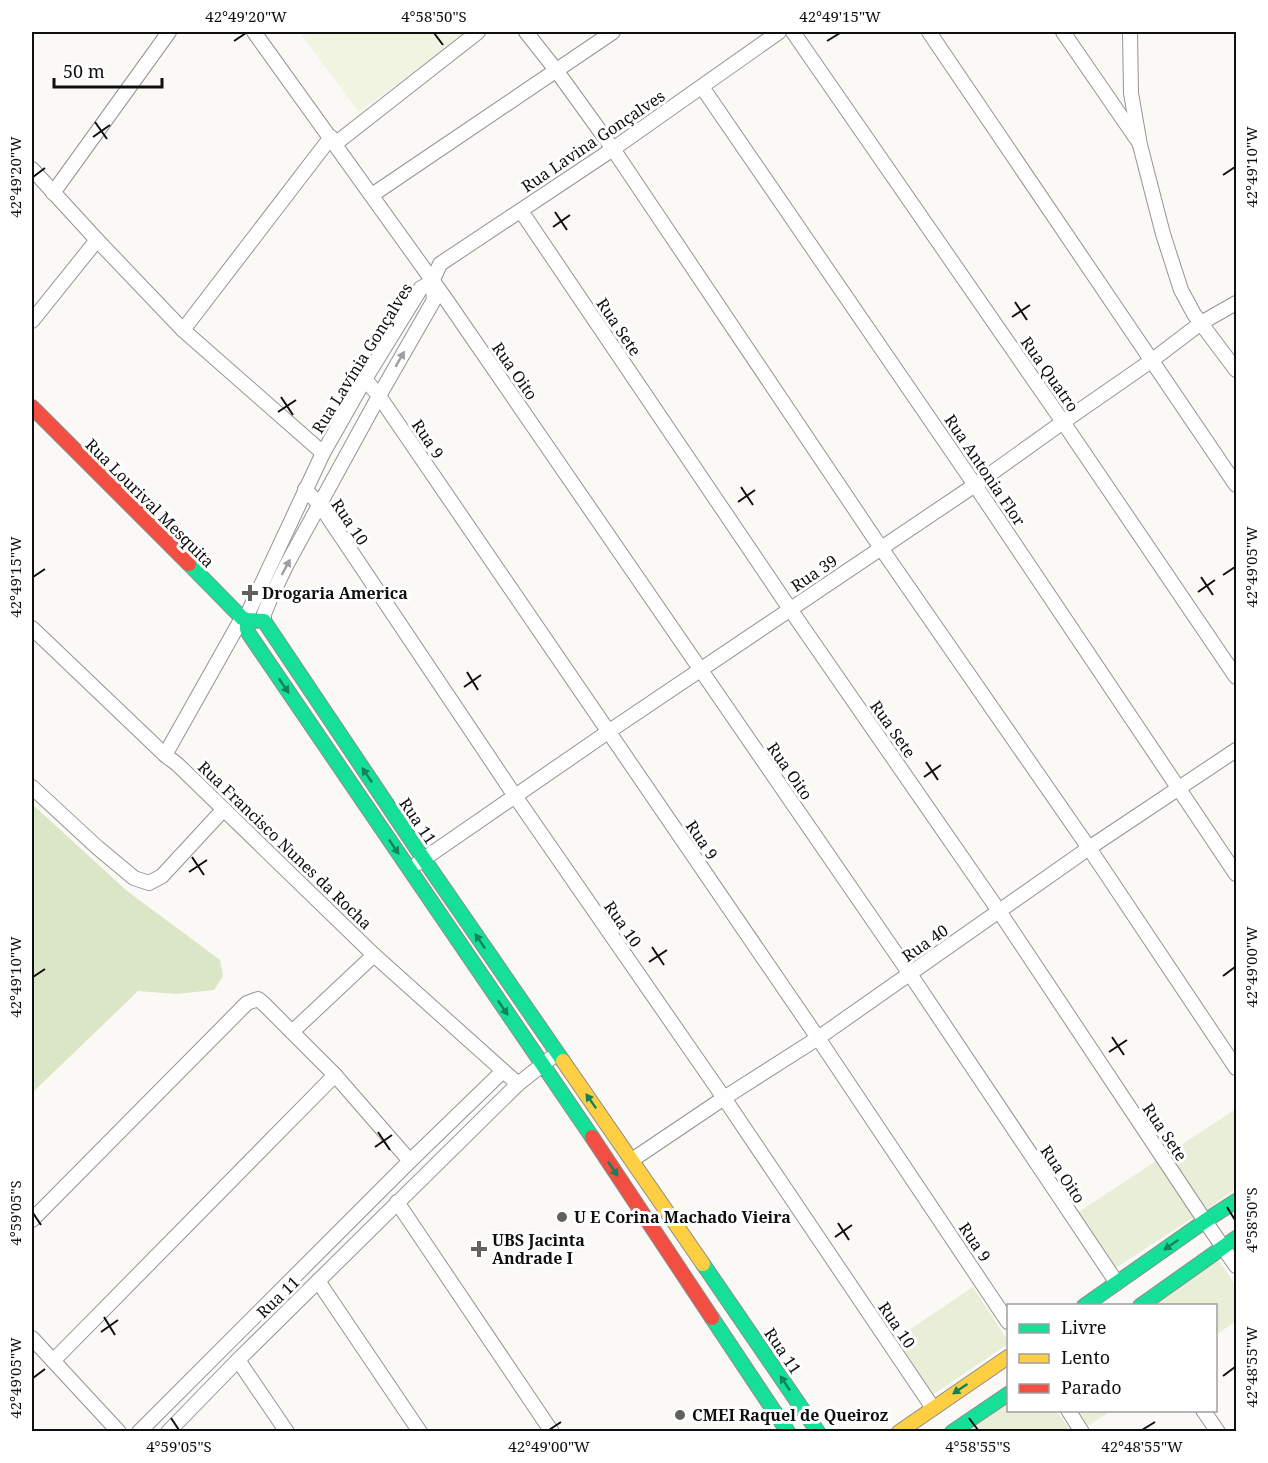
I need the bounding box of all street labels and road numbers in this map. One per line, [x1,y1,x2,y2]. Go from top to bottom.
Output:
street label: Rua Lavina Gonçalves [517,85,669,197]
street label: Rua Lavínia Gonçalves [307,279,417,437]
street label: Rua Sete [592,294,646,360]
street label: Rua Quatro [1016,332,1084,416]
street label: Rua Oito [487,338,543,404]
street label: Rua Antonia Flor [940,410,1031,530]
street label: Rua 9 [407,415,449,463]
street label: Rua Lourival Mesquita [81,434,219,572]
street label: Rua 10 [326,494,374,550]
street label: Rua 39 [786,549,842,597]
street label: Rua Sete [865,696,921,762]
street label: Rua Oito [762,738,818,804]
street label: Rua Francisco Nunes da Rocha [193,756,377,934]
street label: Rua 11 [394,793,442,849]
street label: Rua 9 [681,816,723,864]
street label: Rua 10 [599,897,647,952]
street label: Rua 40 [898,919,953,967]
street label: Rua Sete [1138,1099,1192,1165]
street label: Rua Oito [1036,1141,1090,1207]
street label: Rua 9 [954,1218,996,1266]
street label: Rua 11 [252,1271,304,1323]
street label: Rua 10 [873,1297,921,1353]
street label: Rua 11 [759,1323,807,1379]

